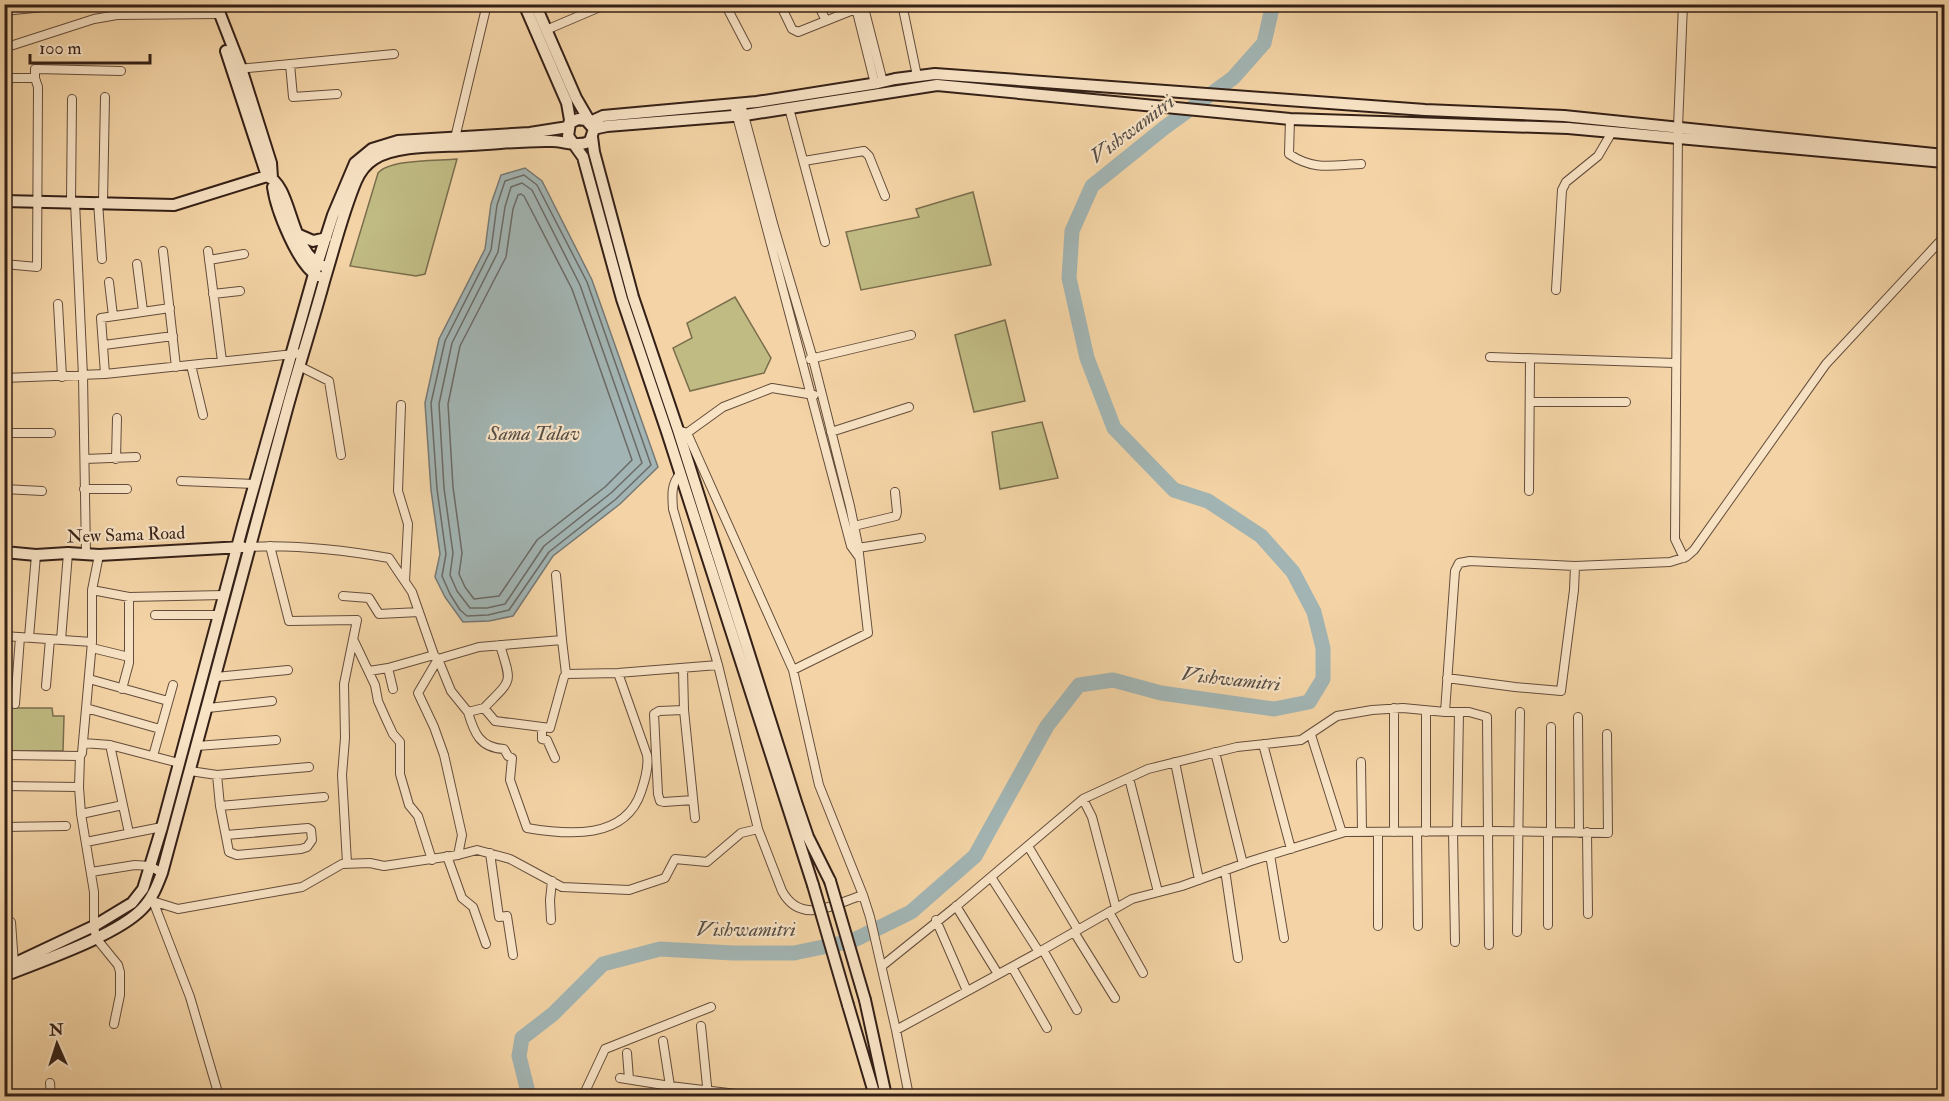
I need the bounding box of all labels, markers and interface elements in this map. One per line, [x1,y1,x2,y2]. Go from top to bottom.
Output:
scale bar [30,27,150,65]
text: 100 m [39,37,82,60]
water label: Vishwamitri [1085,89,1180,169]
water label: Sama Talav [487,421,580,446]
street label: New Sama Road [66,521,186,549]
water label: Vishwamitri [1180,661,1282,697]
water label: Vishwamitri [696,917,796,942]
north arrow [27,1014,87,1074]
text: N [48,1020,65,1040]

